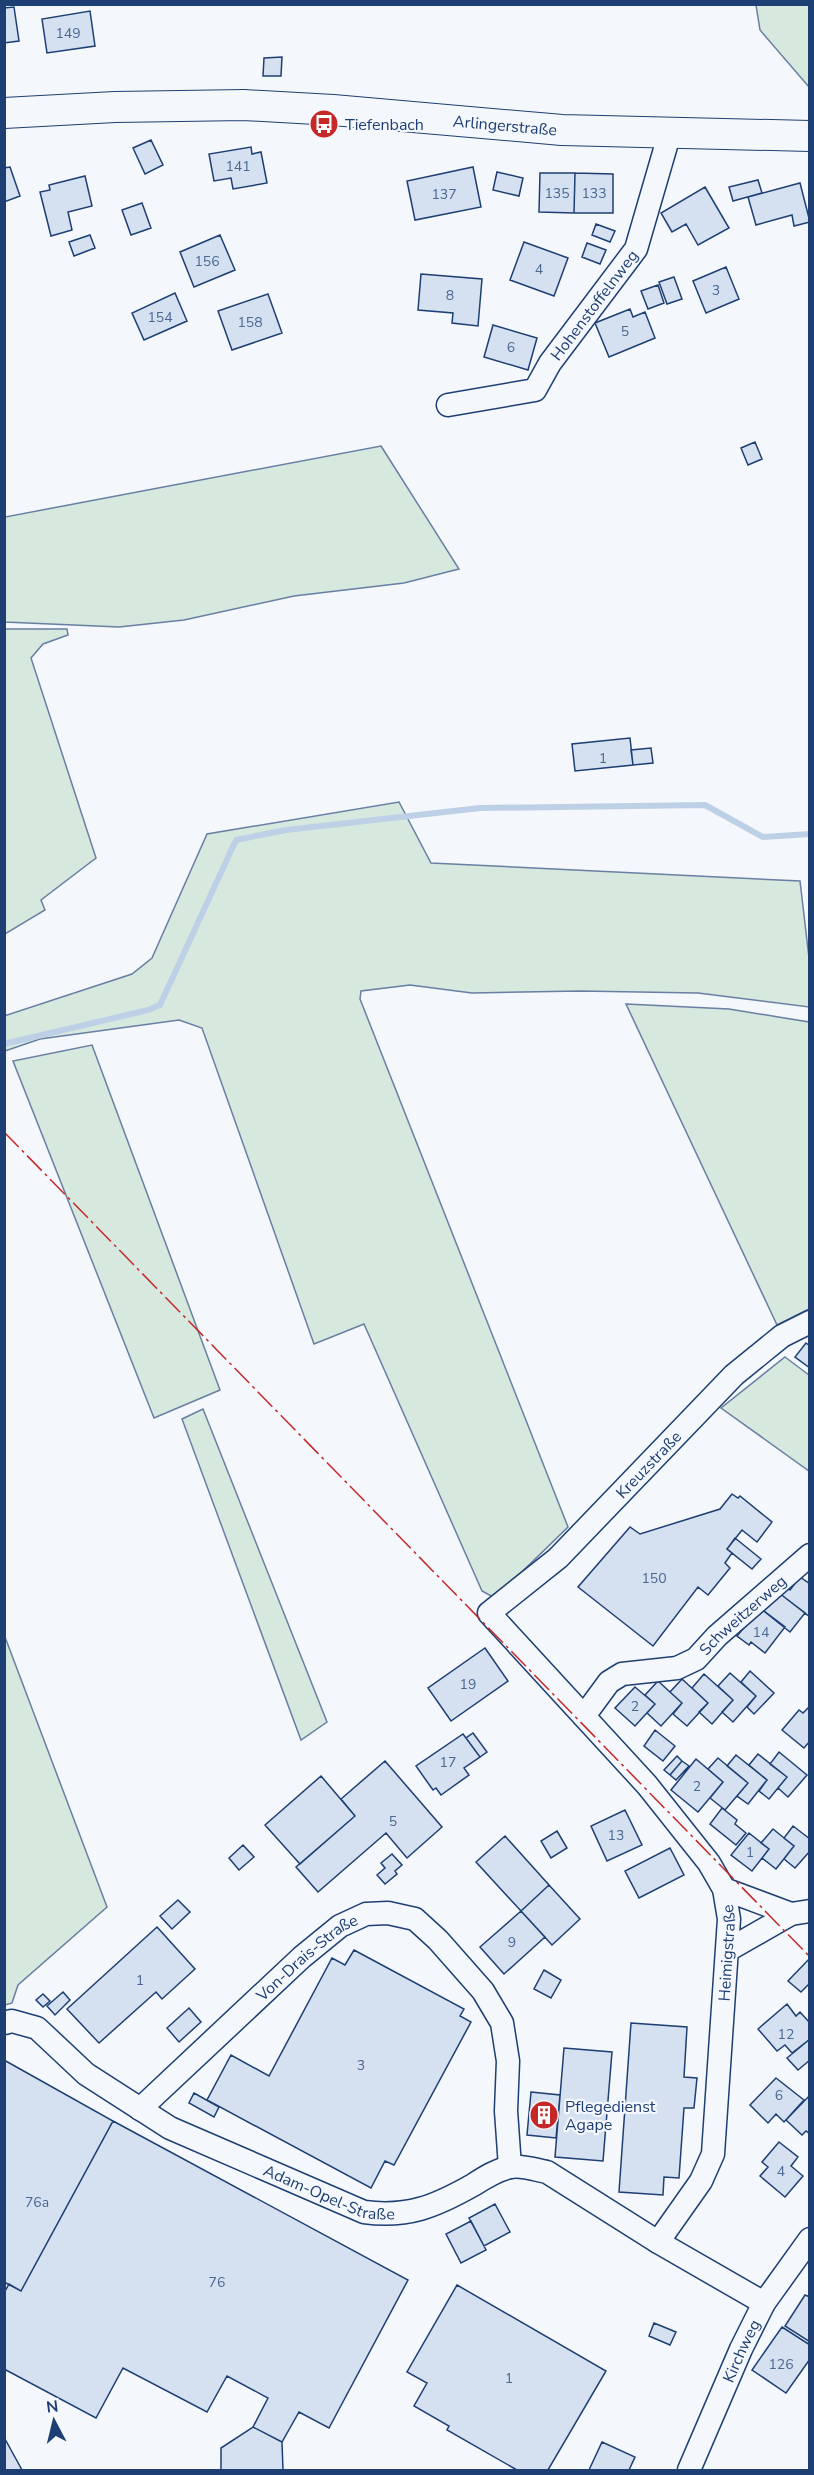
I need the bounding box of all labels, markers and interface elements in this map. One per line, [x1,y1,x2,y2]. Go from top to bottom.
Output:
house number: 149 [55,24,81,43]
bus stop icon: Tiefenbach [308,108,340,140]
street label: Arlingerstraße [452,111,558,142]
place label: Tiefenbach [345,114,424,136]
house number: 141 [225,157,251,176]
house number: 135 [544,184,570,203]
house number: 133 [581,184,607,203]
house number: 137 [431,185,457,204]
street label: Hohenstoffelnweg [546,246,644,365]
house number: 156 [194,252,220,271]
house number: 4 [535,260,543,279]
house number: 3 [712,281,720,300]
house number: 8 [446,286,454,305]
house number: 154 [147,308,173,327]
house number: 158 [237,313,263,332]
house number: 5 [621,322,629,341]
house number: 6 [507,338,515,357]
house number: 1 [599,749,607,768]
street label: Kreuzstraße [611,1426,687,1504]
house number: 150 [641,1569,667,1588]
street label: Schweitzerweg [695,1570,792,1661]
house number: 14 [753,1623,769,1642]
house number: 19 [460,1675,476,1694]
house number: 2 [631,1697,639,1716]
house number: 17 [440,1753,456,1772]
house number: 2 [693,1777,701,1796]
house number: 5 [389,1812,397,1831]
house number: 13 [608,1826,624,1845]
house number: 1 [746,1843,754,1862]
street label: Heimigstraße [713,1903,741,2002]
street label: Von-Drais-Straße [251,1909,362,2007]
house number: 9 [508,1933,516,1952]
house number: 1 [136,1971,144,1990]
house number: 12 [778,2025,794,2044]
house number: 3 [357,2056,365,2075]
house number: 6 [775,2086,783,2105]
place label: Pflegedienst Agape [565,2096,656,2136]
building icon: Pflegedienst Agape [528,2099,560,2131]
street label: Adam-Opel-Straße [260,2160,395,2226]
house number: 4 [777,2162,785,2181]
house number: 76a [25,2193,49,2212]
house number: 76 [209,2273,225,2292]
street label: Kirchweg [718,2316,766,2386]
house number: 126 [768,2355,794,2374]
house number: 1 [505,2369,513,2388]
north arrow [24,2391,84,2451]
text: N [45,2395,60,2419]

